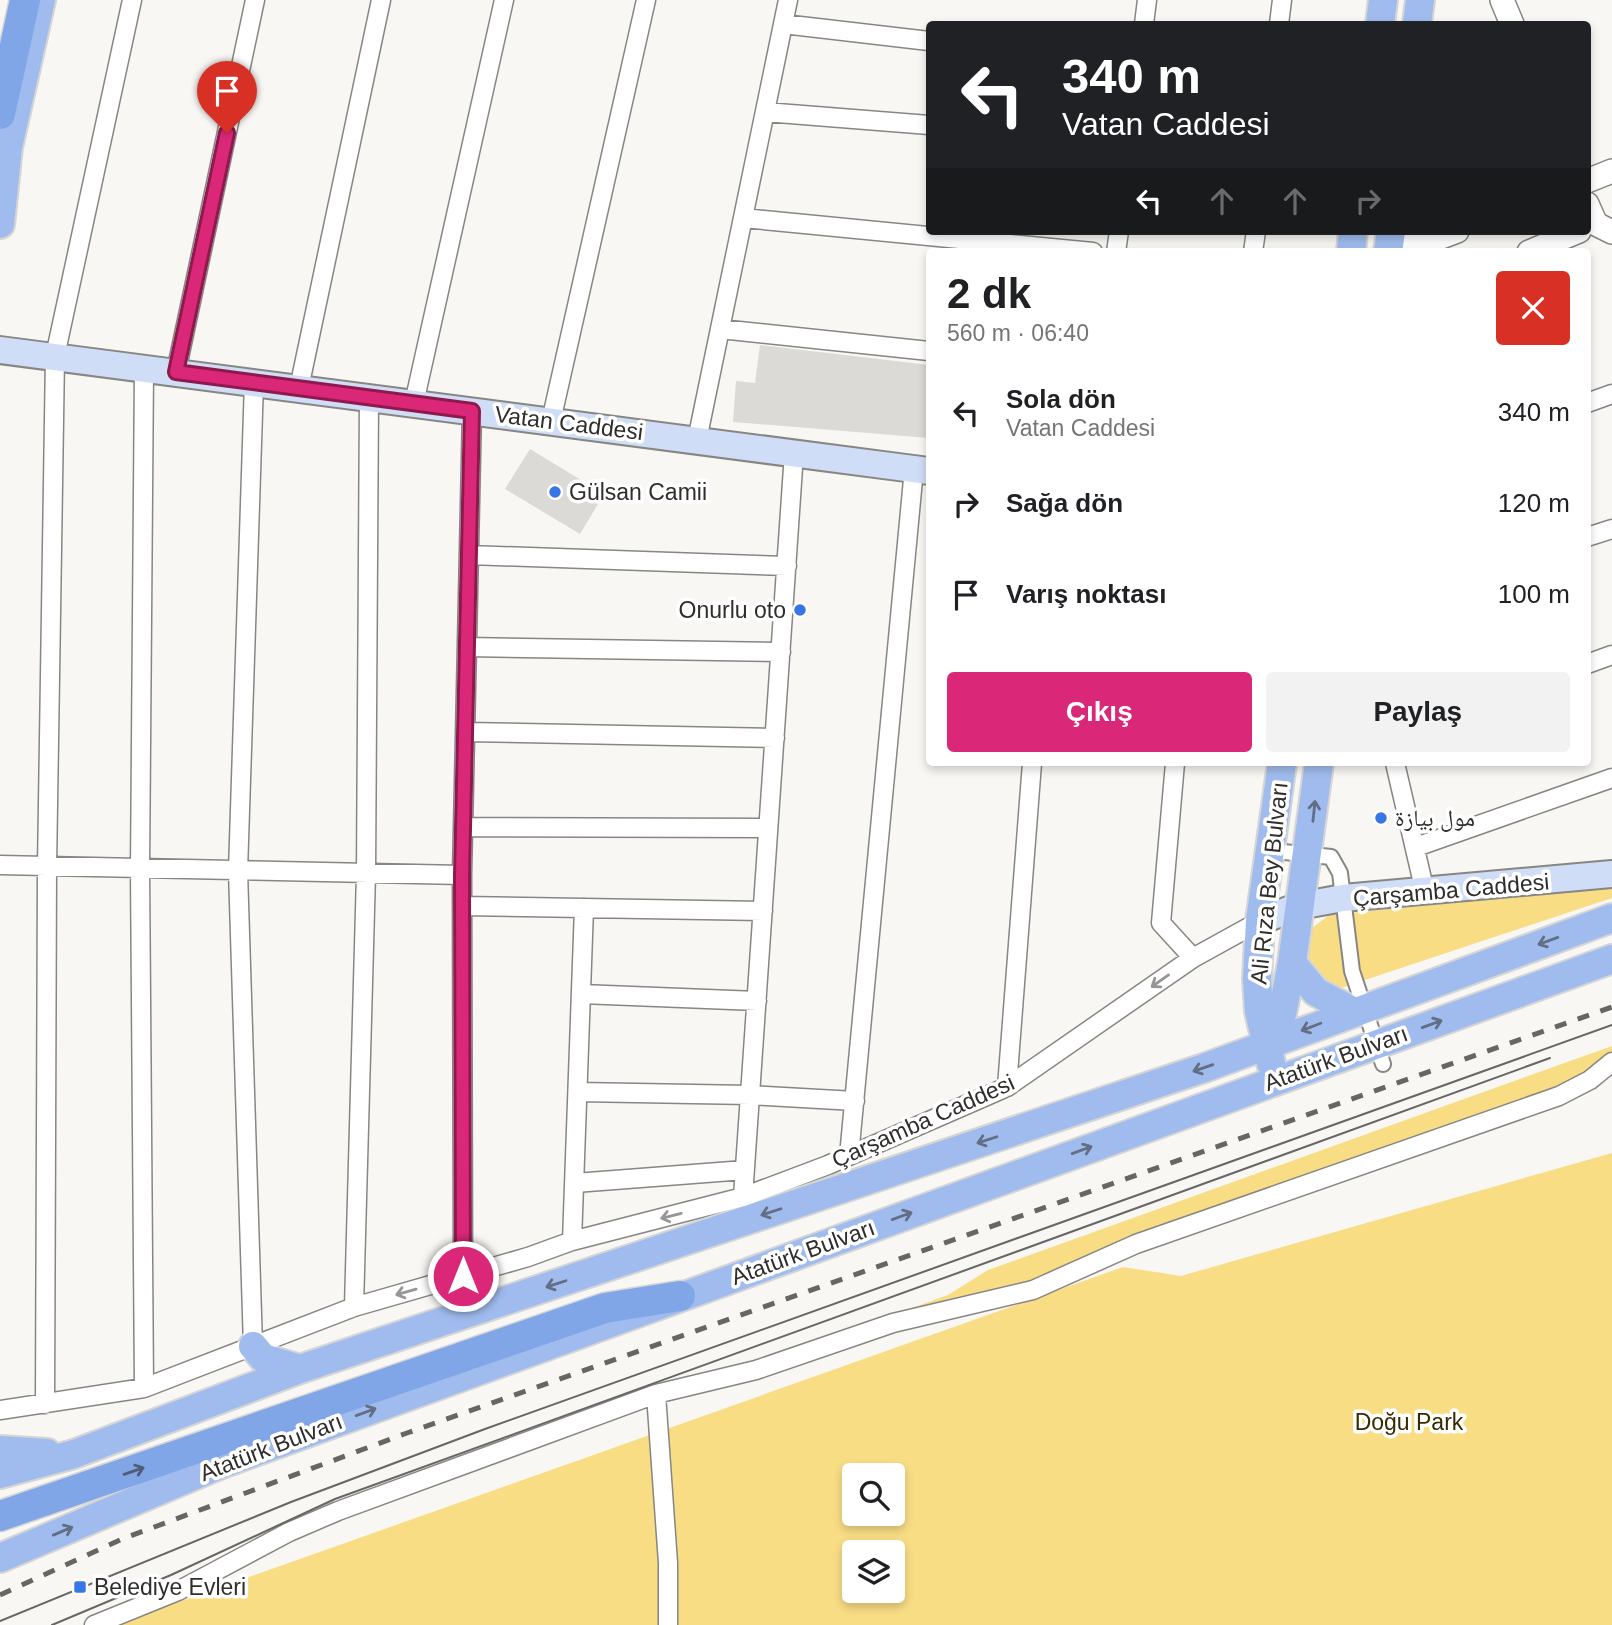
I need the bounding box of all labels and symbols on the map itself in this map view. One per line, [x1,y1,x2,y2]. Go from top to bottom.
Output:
pin [197,61,257,133]
street label: Vatan Caddesi [493,401,645,445]
place label: Gülsan Camii [569,479,707,505]
marker: Gülsan Camii [547,484,563,500]
place label: Onurlu oto [679,597,786,623]
marker: Onurlu oto [792,602,808,618]
street label: Ali Rıza Bey Bulvarı [1245,781,1293,985]
one-way arrow [1308,800,1321,823]
place label: مول بيازة [1395,805,1475,832]
marker: مول بيازة [1373,810,1389,826]
street label: Çarşamba Caddesi [1352,868,1550,912]
one-way arrow [1537,936,1559,949]
one-way arrow [1151,974,1170,988]
one-way arrow [1420,1016,1442,1029]
street label: Atatürk Bulvarı [1261,1020,1411,1096]
one-way arrow [1300,1022,1322,1035]
one-way arrow [1192,1062,1214,1075]
street label: Çarşamba Caddesi [828,1069,1018,1173]
one-way arrow [977,1135,999,1147]
one-way arrow [1071,1143,1093,1156]
one-way arrow [761,1207,783,1219]
one-way arrow [890,1209,912,1221]
one-way arrow [661,1210,683,1223]
street label: Atatürk Bulvarı [728,1214,878,1290]
position arrow [426,1239,500,1313]
one-way arrow [545,1279,567,1291]
one-way arrow [395,1287,417,1300]
one-way arrow [354,1404,376,1417]
street label: Atatürk Bulvarı [196,1408,346,1486]
park label: Doğu Park [1355,1409,1464,1435]
one-way arrow [123,1464,145,1476]
one-way arrow [52,1524,73,1537]
place label: Belediye Evleri [94,1574,246,1600]
marker: Belediye Evleri [72,1579,88,1595]

